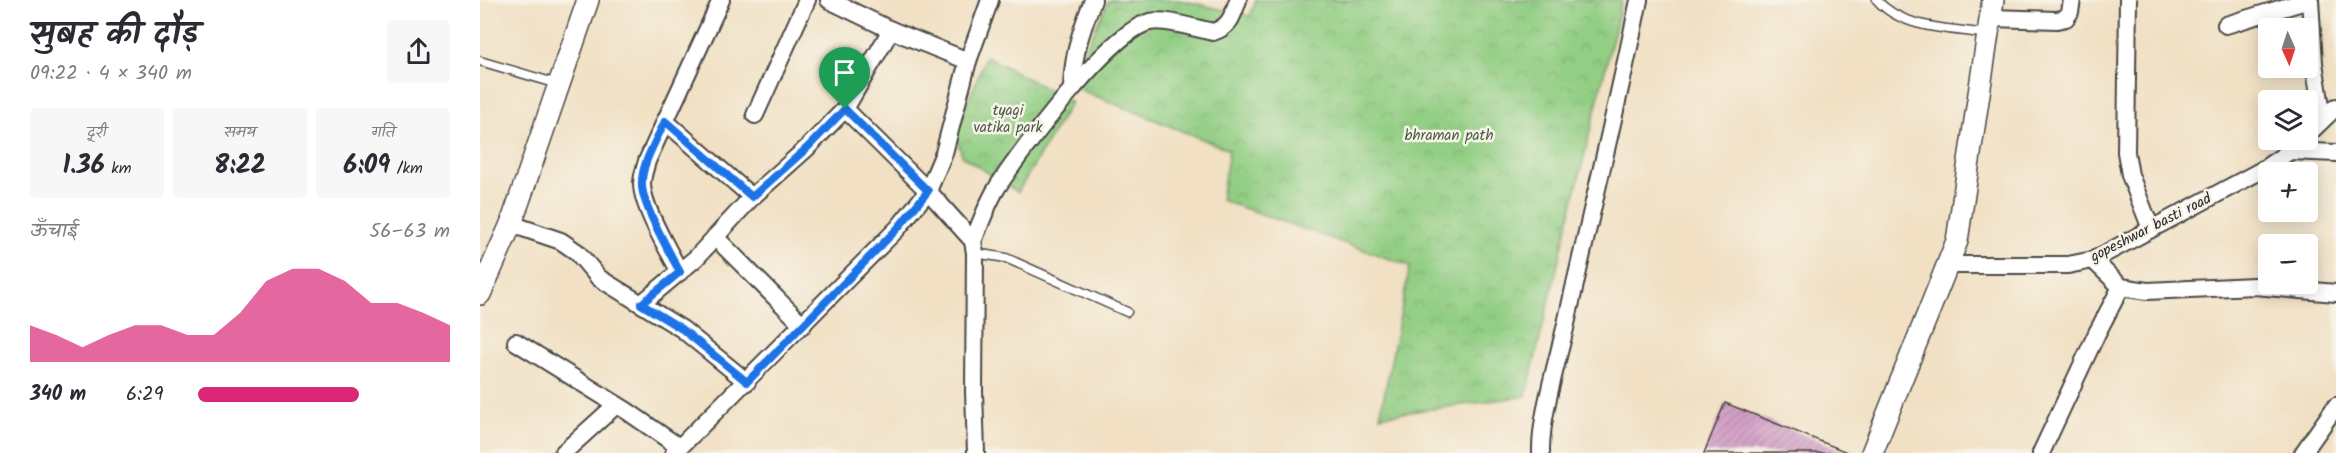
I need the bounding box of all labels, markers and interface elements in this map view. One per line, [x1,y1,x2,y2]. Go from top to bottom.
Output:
text: सुबह की दौड़ [30,9,199,62]
north arrow [2258,18,2318,78]
map controls [2258,18,2318,294]
button: share [387,20,450,83]
pin [819,47,870,109]
icon: arrive [828,56,861,89]
text: 09:22 · 4 × 340 m [30,58,192,90]
button: layers [2258,90,2318,150]
park label: tyagi vatika park [973,99,1043,140]
text: दूरी [87,120,107,145]
text: समय [224,120,256,145]
text: गति [371,120,395,145]
park label: bhraman path [1405,124,1493,148]
text: 1.36 [63,145,105,187]
text: 8:22 [214,145,266,187]
text: 6:09 [343,145,390,187]
text: km [105,156,131,181]
text: /km [390,156,423,181]
button: + [2258,162,2318,222]
street label: gopeshwar basti road [2085,187,2216,269]
text: ऊँचाई [30,216,78,248]
text: 56–63 m [369,216,450,248]
button: − [2258,234,2318,294]
text: 340 m [30,379,86,411]
text: 6:29 [126,379,163,411]

